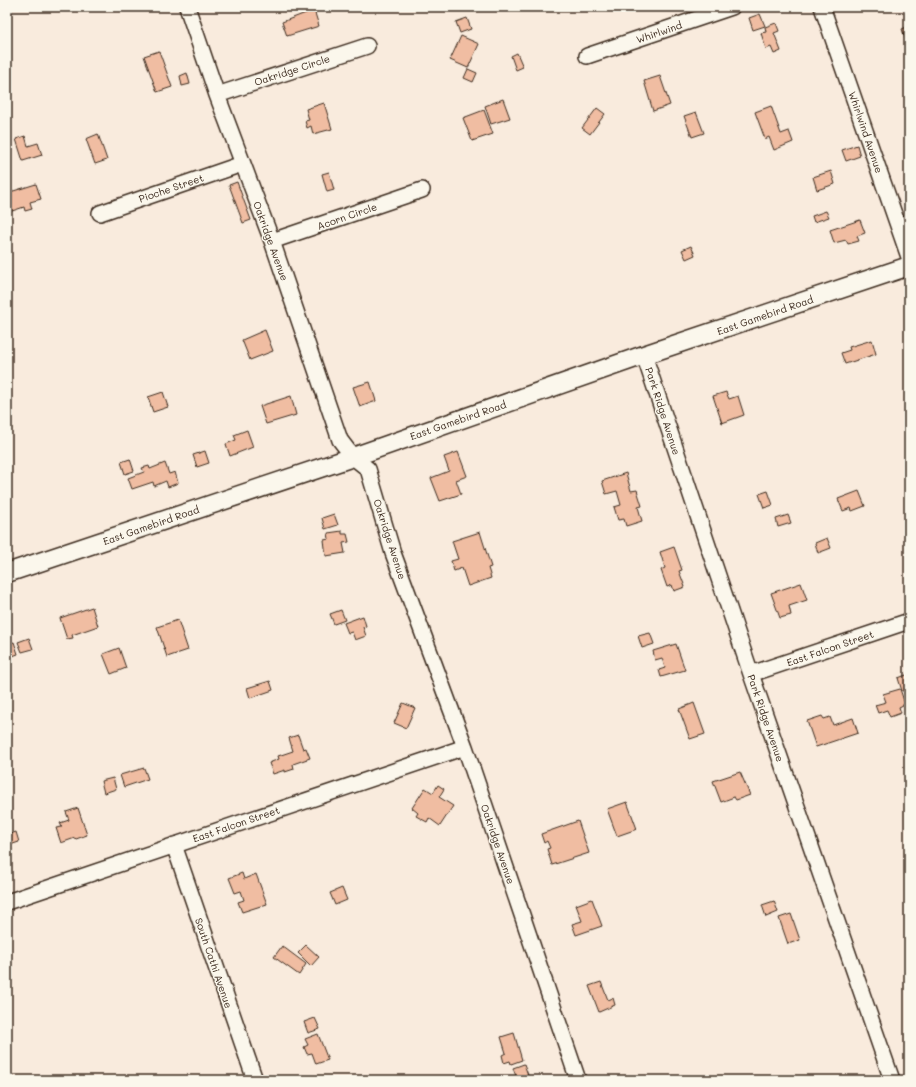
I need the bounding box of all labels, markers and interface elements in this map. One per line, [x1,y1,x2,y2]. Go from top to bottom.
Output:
street label: Whirlwind [634,18,684,46]
street label: Oakridge Circle [252,51,332,89]
street label: Whirlwind Avenue [845,89,887,175]
street label: Pioche Street [137,170,205,206]
street label: Oakridge Avenue [250,199,292,283]
street label: Acorn Circle [315,199,379,233]
street label: East Gamebird Road [715,292,815,338]
street label: Park Ridge Avenue [642,365,684,457]
street label: East Gamebird Road [408,397,508,443]
street label: Oakridge Avenue [370,497,410,581]
street label: East Gamebird Road [101,502,201,548]
street label: East Falcon Street [785,627,875,669]
street label: Park Ridge Avenue [744,672,788,764]
street label: Oakridge Avenue [478,802,518,886]
street label: East Falcon Street [191,803,281,845]
street label: South Cathi Avenue [192,916,236,1010]

